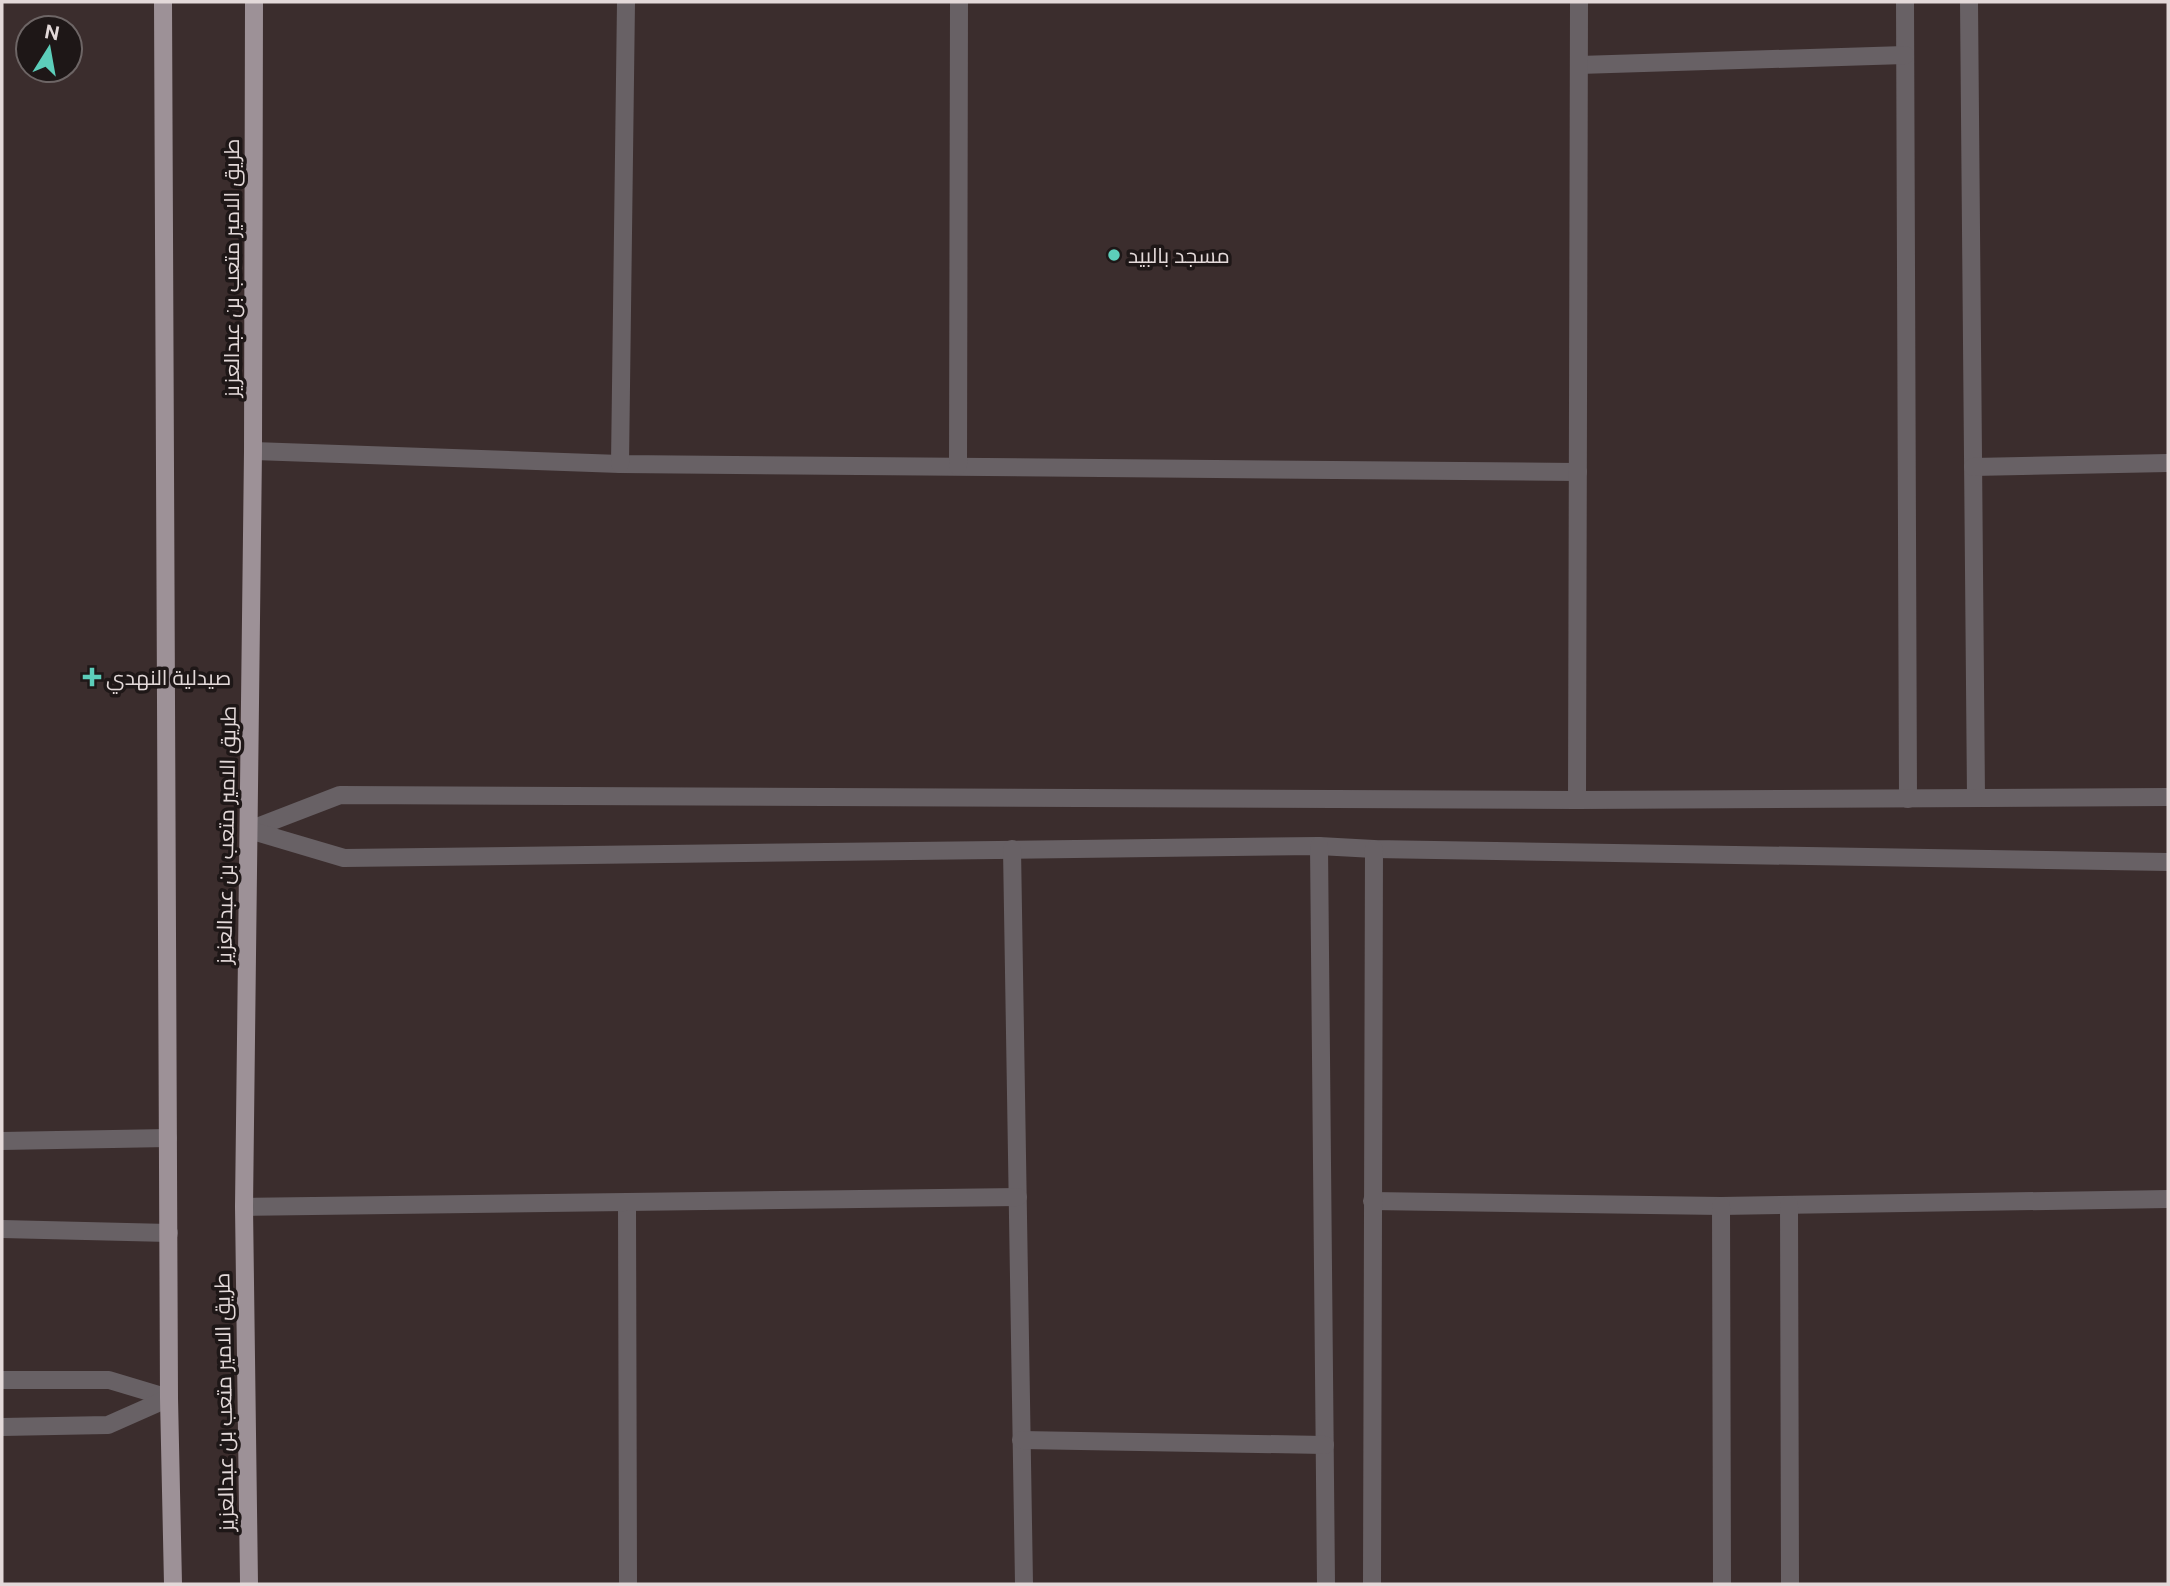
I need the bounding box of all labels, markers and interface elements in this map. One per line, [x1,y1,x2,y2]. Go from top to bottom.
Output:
north arrow [14,14,84,84]
text: N [43,20,62,45]
street label: طريق الامير متعب بن عبدالعزيز [219,139,245,398]
place label: مسجد بالبيد [1128,243,1230,268]
marker: مسجد بالبيد [1106,247,1122,263]
place label: صيدلية النهدي [106,665,231,694]
marker: صيدلية النهدي [84,669,100,685]
street label: طريق الامير متعب بن عبدالعزيز [211,706,242,965]
street label: طريق الامير متعب بن عبدالعزيز [209,1273,240,1532]

